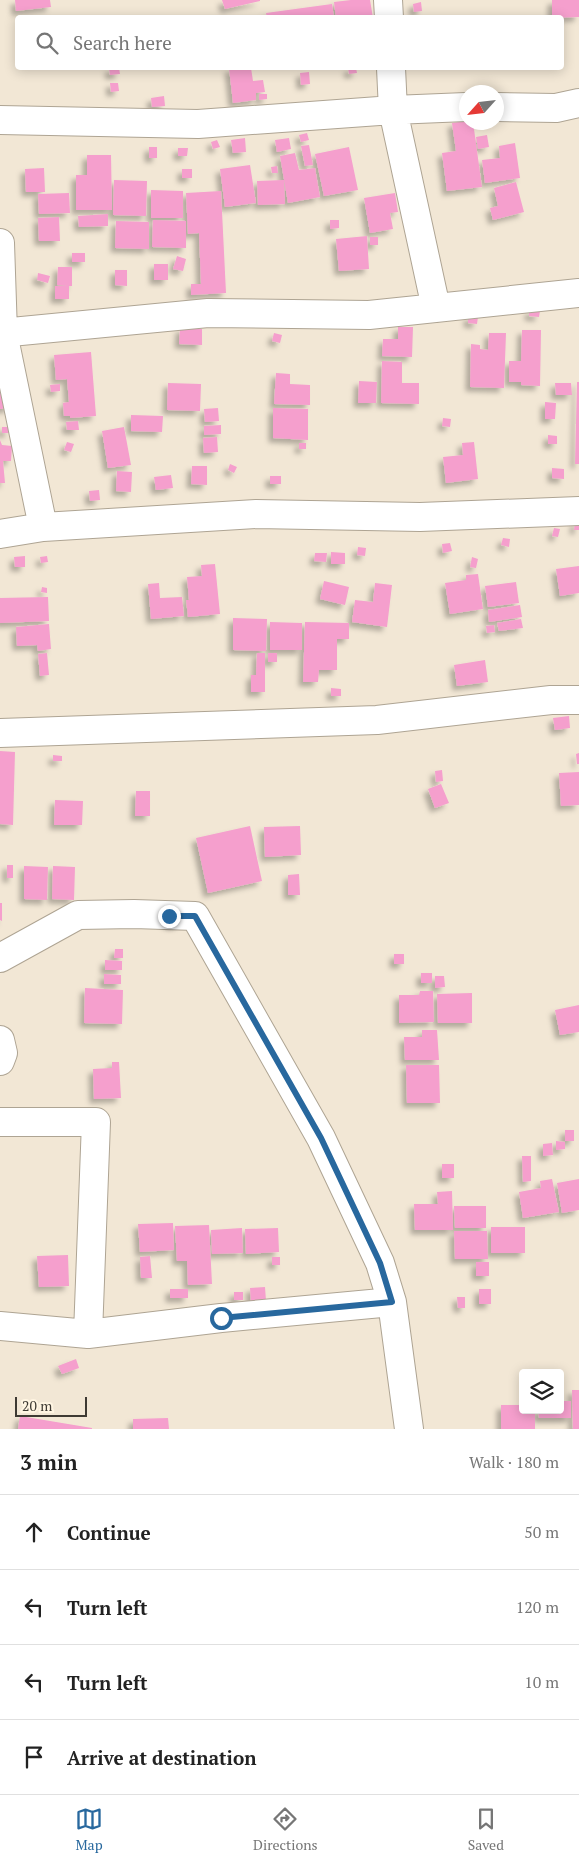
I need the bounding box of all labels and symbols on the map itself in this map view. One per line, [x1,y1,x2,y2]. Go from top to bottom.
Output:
north arrow [459,85,504,130]
route end [158,905,181,928]
route start [210,1307,233,1330]
scale bar [15,1394,88,1417]

